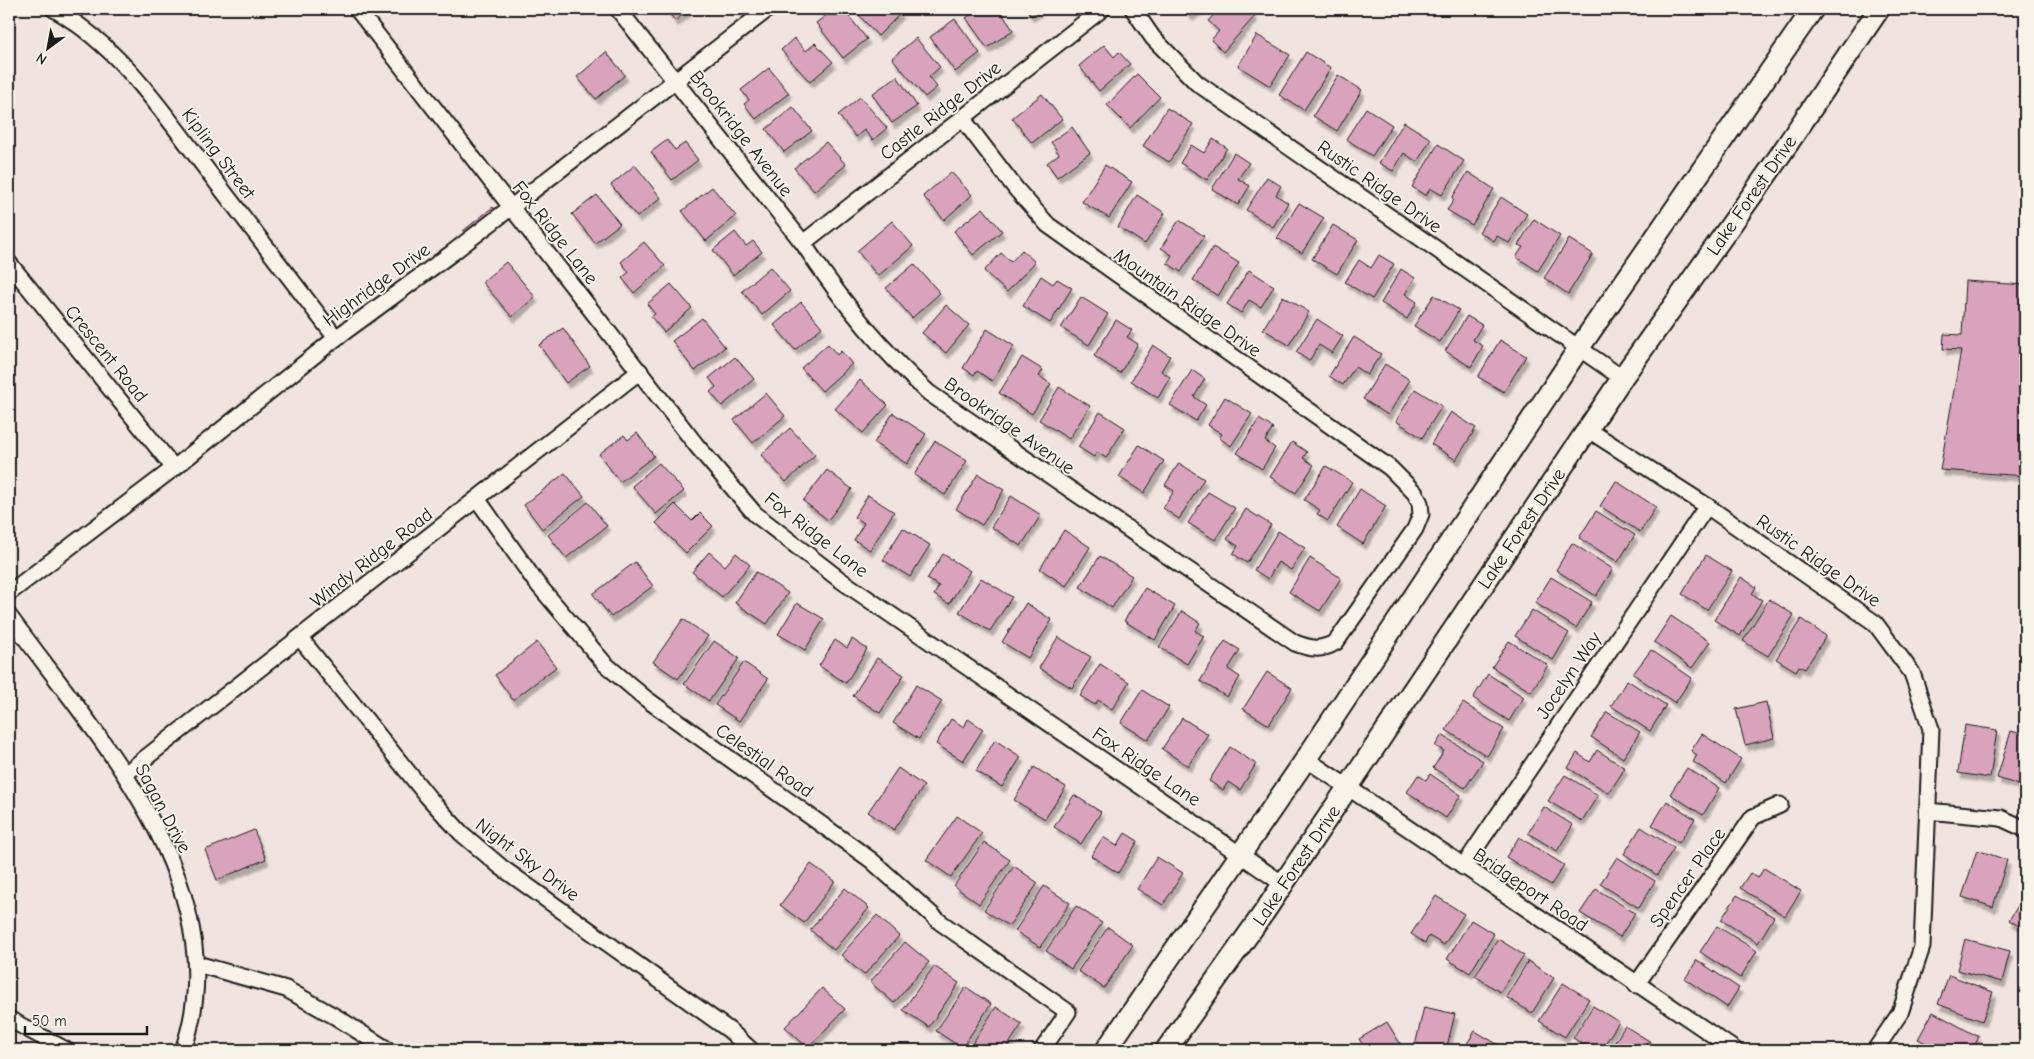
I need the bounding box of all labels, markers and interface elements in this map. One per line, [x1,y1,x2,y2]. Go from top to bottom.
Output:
north arrow [22,22,72,72]
text: N [33,49,50,68]
street label: Castle Ridge Drive [876,57,1005,165]
street label: Brookridge Avenue [685,66,797,201]
street label: Kipling Street [177,104,260,204]
street label: Lake Forest Drive [1702,132,1801,260]
street label: Rustic Ridge Drive [1313,136,1446,238]
street label: Fox Ridge Lane [508,176,602,289]
street label: Highridge Drive [319,239,434,331]
street label: Mountain Ridge Drive [1110,244,1265,362]
street label: Crescent Road [60,301,152,406]
street label: Brookridge Avenue [940,373,1079,479]
street label: Lake Forest Drive [1473,464,1570,593]
street label: Fox Ridge Lane [760,488,873,582]
street label: Windy Ridge Road [306,503,437,612]
street label: Rustic Ridge Drive [1752,510,1885,612]
street label: Jocelyn Way [1532,627,1606,723]
street label: Celestial Road [711,719,817,802]
street label: Fox Ridge Lane [1088,723,1205,811]
street label: Sagan Drive [130,760,196,857]
street label: Lake Forest Drive [1248,801,1345,930]
street label: Night Sky Drive [471,814,584,906]
street label: Spencer Place [1645,824,1730,932]
street label: Bridgeport Road [1469,843,1592,936]
scale bar [25,1004,148,1036]
text: 50 m [32,1012,67,1030]

